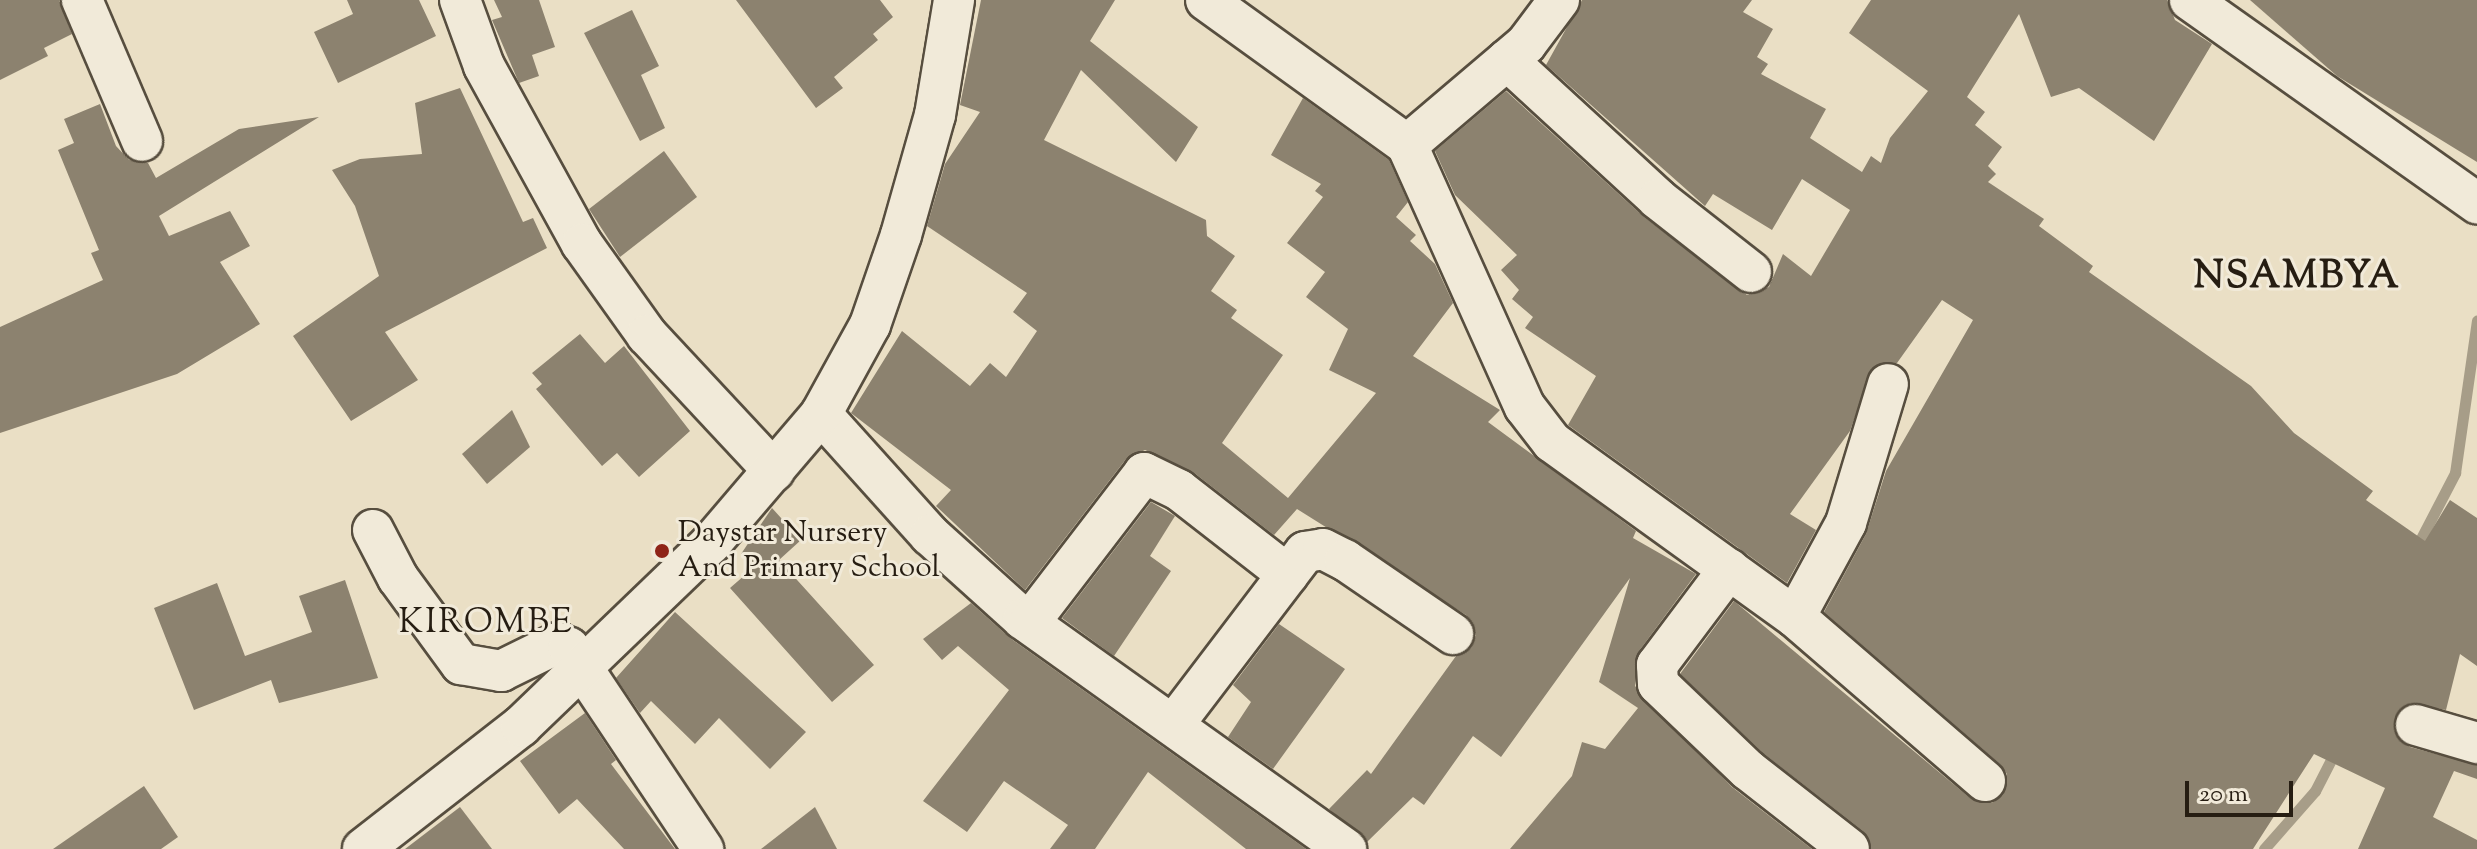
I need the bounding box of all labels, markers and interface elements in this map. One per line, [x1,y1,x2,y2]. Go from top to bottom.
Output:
district label: NSAMBYA [2193,256,2401,302]
place label: Daystar Nursery And Primary School [678,516,940,586]
marker: Daystar Nursery And Primary School [653,542,671,560]
district label: KIROMBE [399,604,573,644]
scale bar [2189,765,2297,815]
text: 20 m [2199,778,2248,812]

